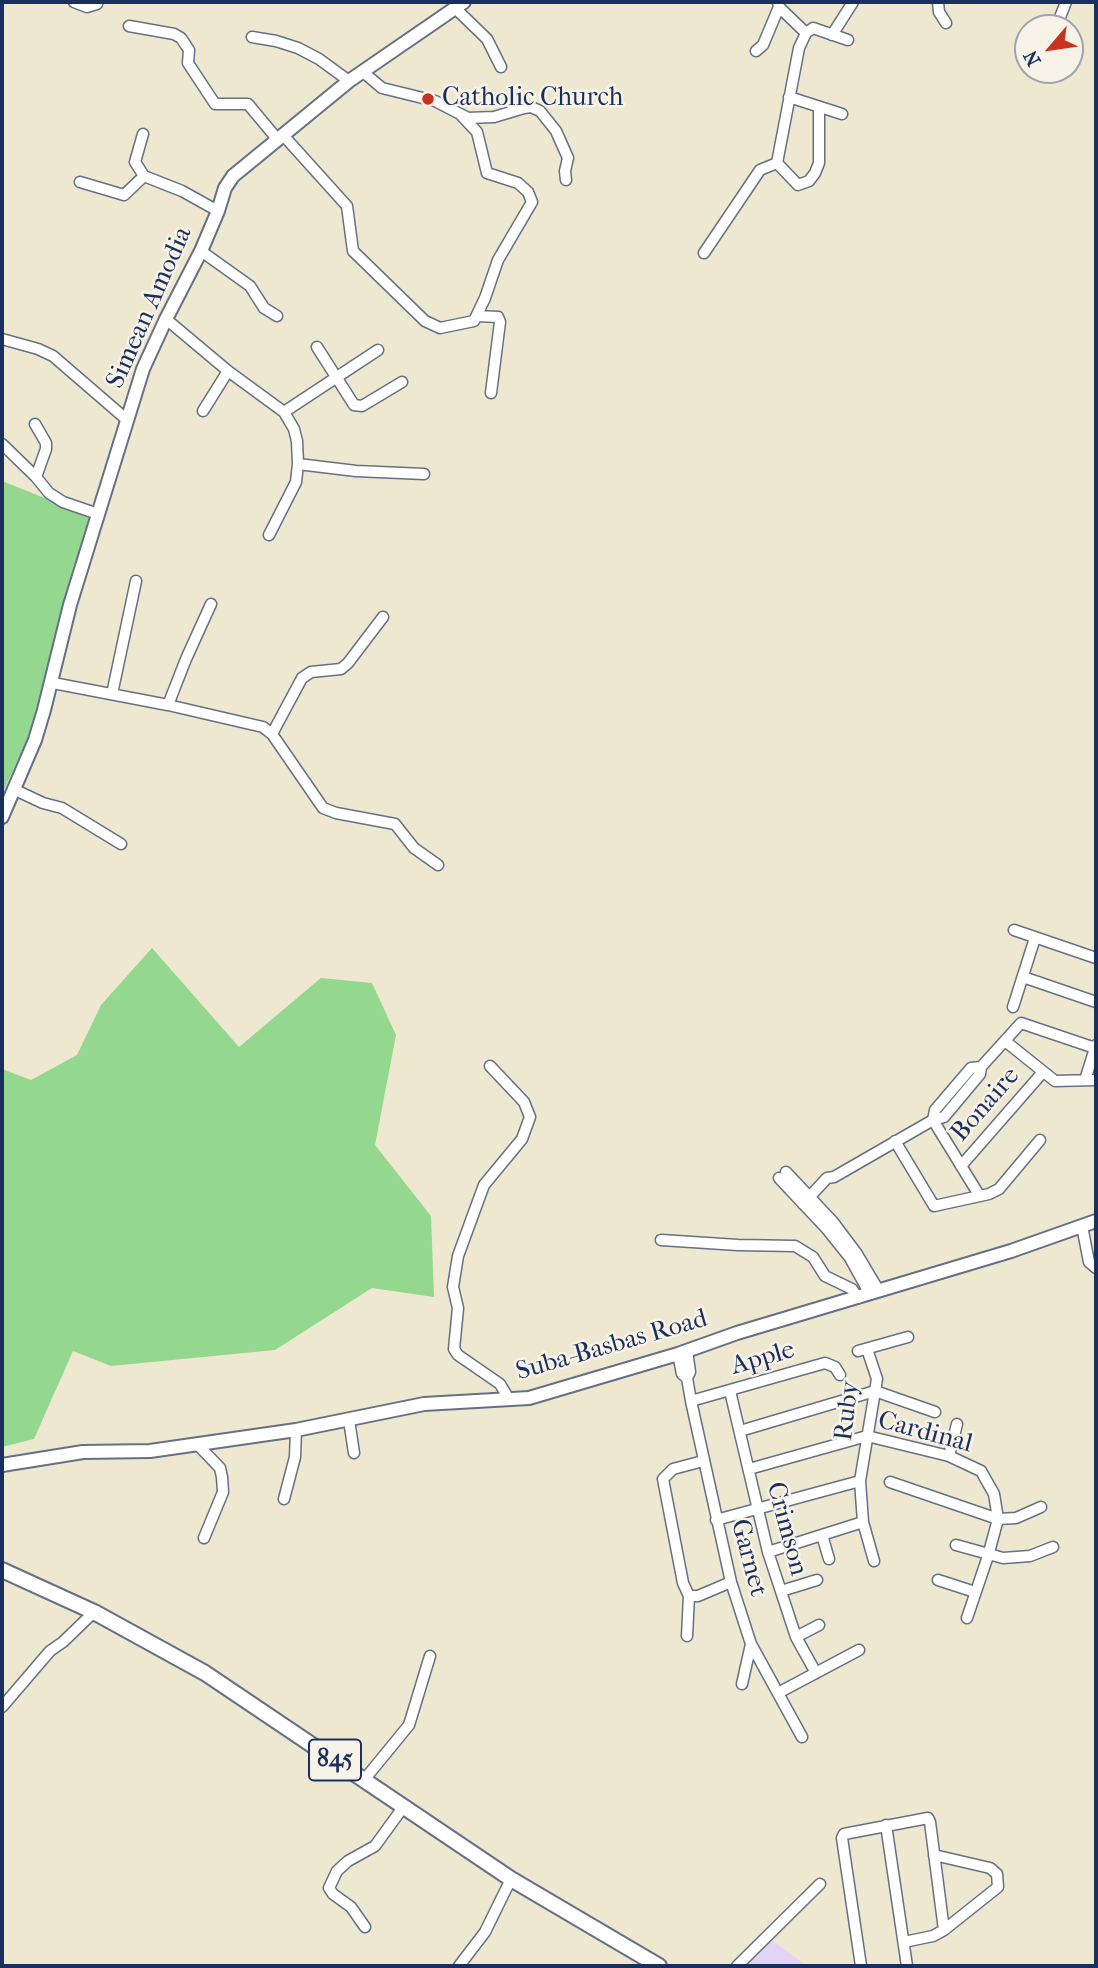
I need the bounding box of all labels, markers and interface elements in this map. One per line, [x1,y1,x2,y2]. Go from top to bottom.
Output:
north arrow [1014,14,1084,84]
text: N [1019,47,1046,70]
place label: Catholic Church [442,83,623,115]
marker: Catholic Church [420,91,436,107]
street label: Simean Amodia [100,222,200,394]
street label: Bonaire [945,1061,1027,1149]
street label: Suba-Basbas Road [513,1304,711,1388]
street label: Apple [728,1335,798,1383]
street label: Ruby [829,1379,867,1443]
street label: Cardinal [874,1405,976,1461]
street label: Crimson [759,1479,813,1579]
street label: Garnet [723,1516,773,1600]
road number: 845 [309,1740,361,1780]

